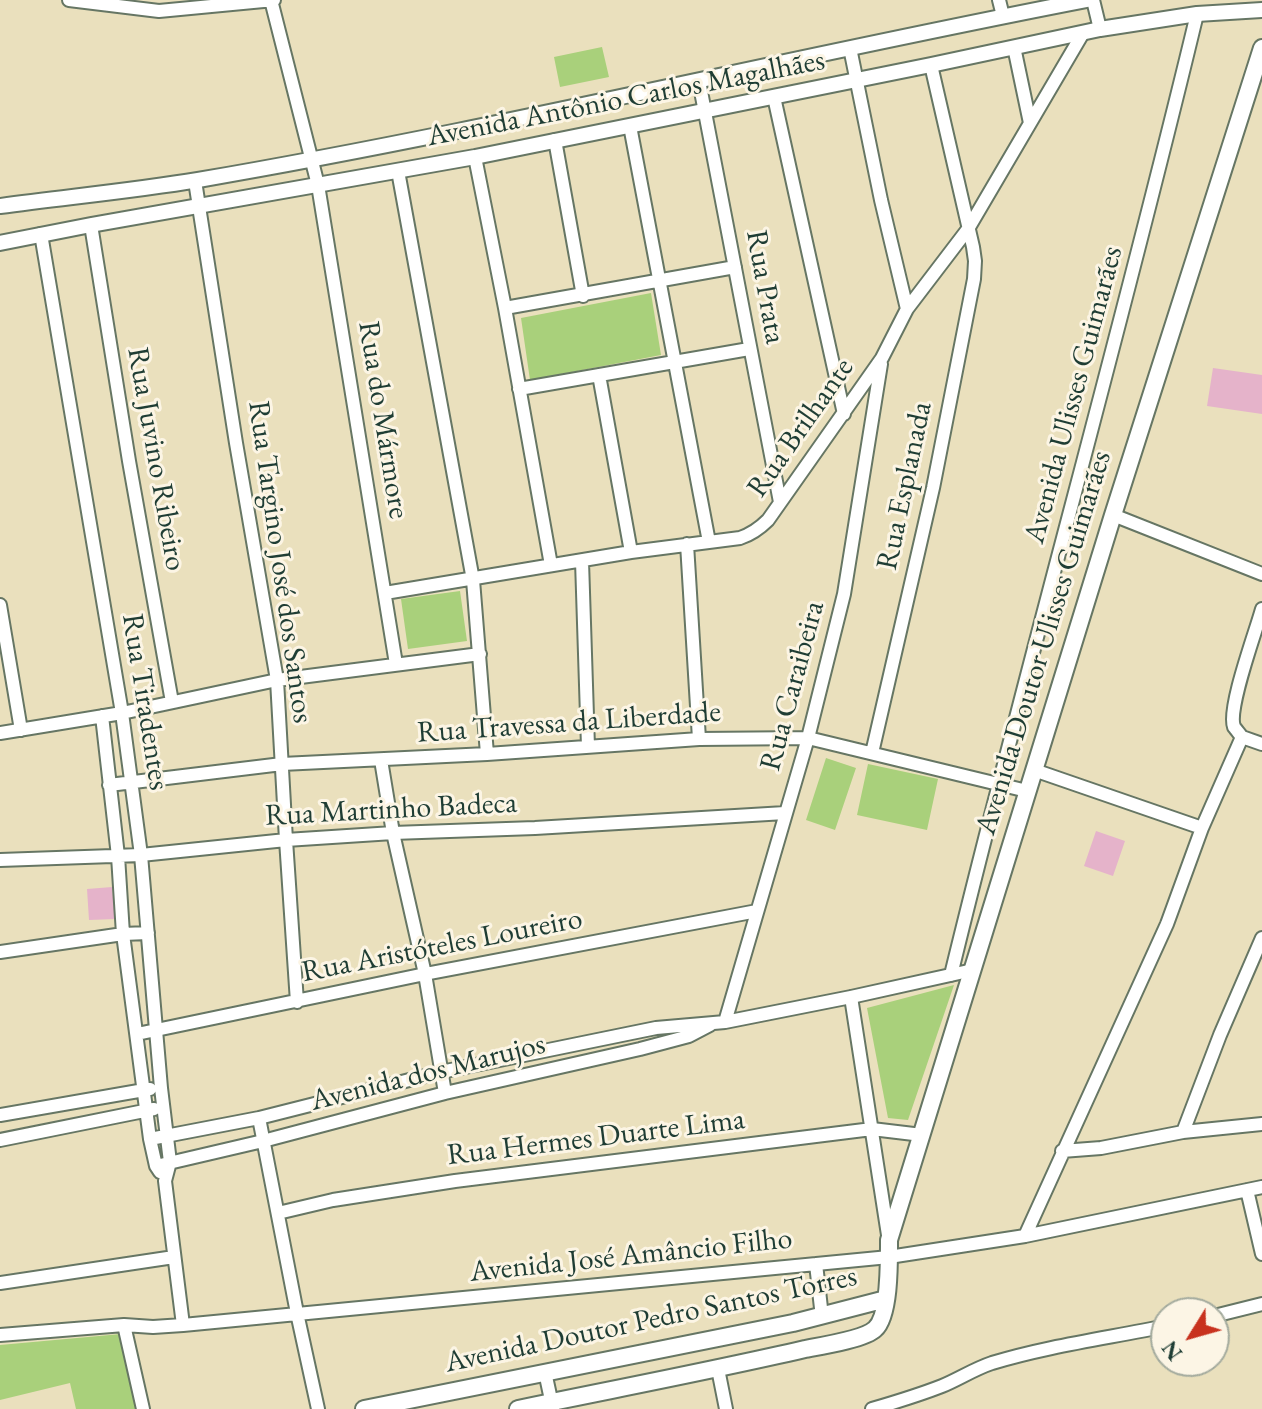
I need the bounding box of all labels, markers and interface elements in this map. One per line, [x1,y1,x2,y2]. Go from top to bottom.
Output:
street label: Avenida Antônio Carlos Magalhães [424,43,828,155]
street label: Rua Prata [737,227,793,347]
street label: Avenida Ulisses Guimarães [1017,242,1131,548]
street label: Rua do Mármore [350,319,416,521]
street label: Rua Juvino Ribeiro [119,344,193,574]
street label: Rua Brilhante [740,351,862,505]
street label: Rua Targino José dos Santos [240,399,320,725]
street label: Rua Esplanada [870,399,940,573]
street label: Avenida Doutor Ulisses Guimarães [968,447,1120,839]
street label: Rua Caraibeira [753,597,833,775]
street label: Rua Tiradentes [113,611,177,793]
street label: Rua Travessa da Liberdade [416,694,722,752]
street label: Rua Martinho Badeca [264,785,518,835]
street label: Rua Aristóteles Loureiro [299,901,585,991]
street label: Avenida dos Marujos [307,1026,549,1120]
street label: Rua Hermes Duarte Lima [445,1102,747,1174]
street label: Avenida José Amâncio Filho [468,1221,794,1291]
street label: Avenida Doutor Pedro Santos Torres [442,1259,860,1381]
north arrow [1150,1297,1230,1377]
text: N [1155,1335,1189,1366]

